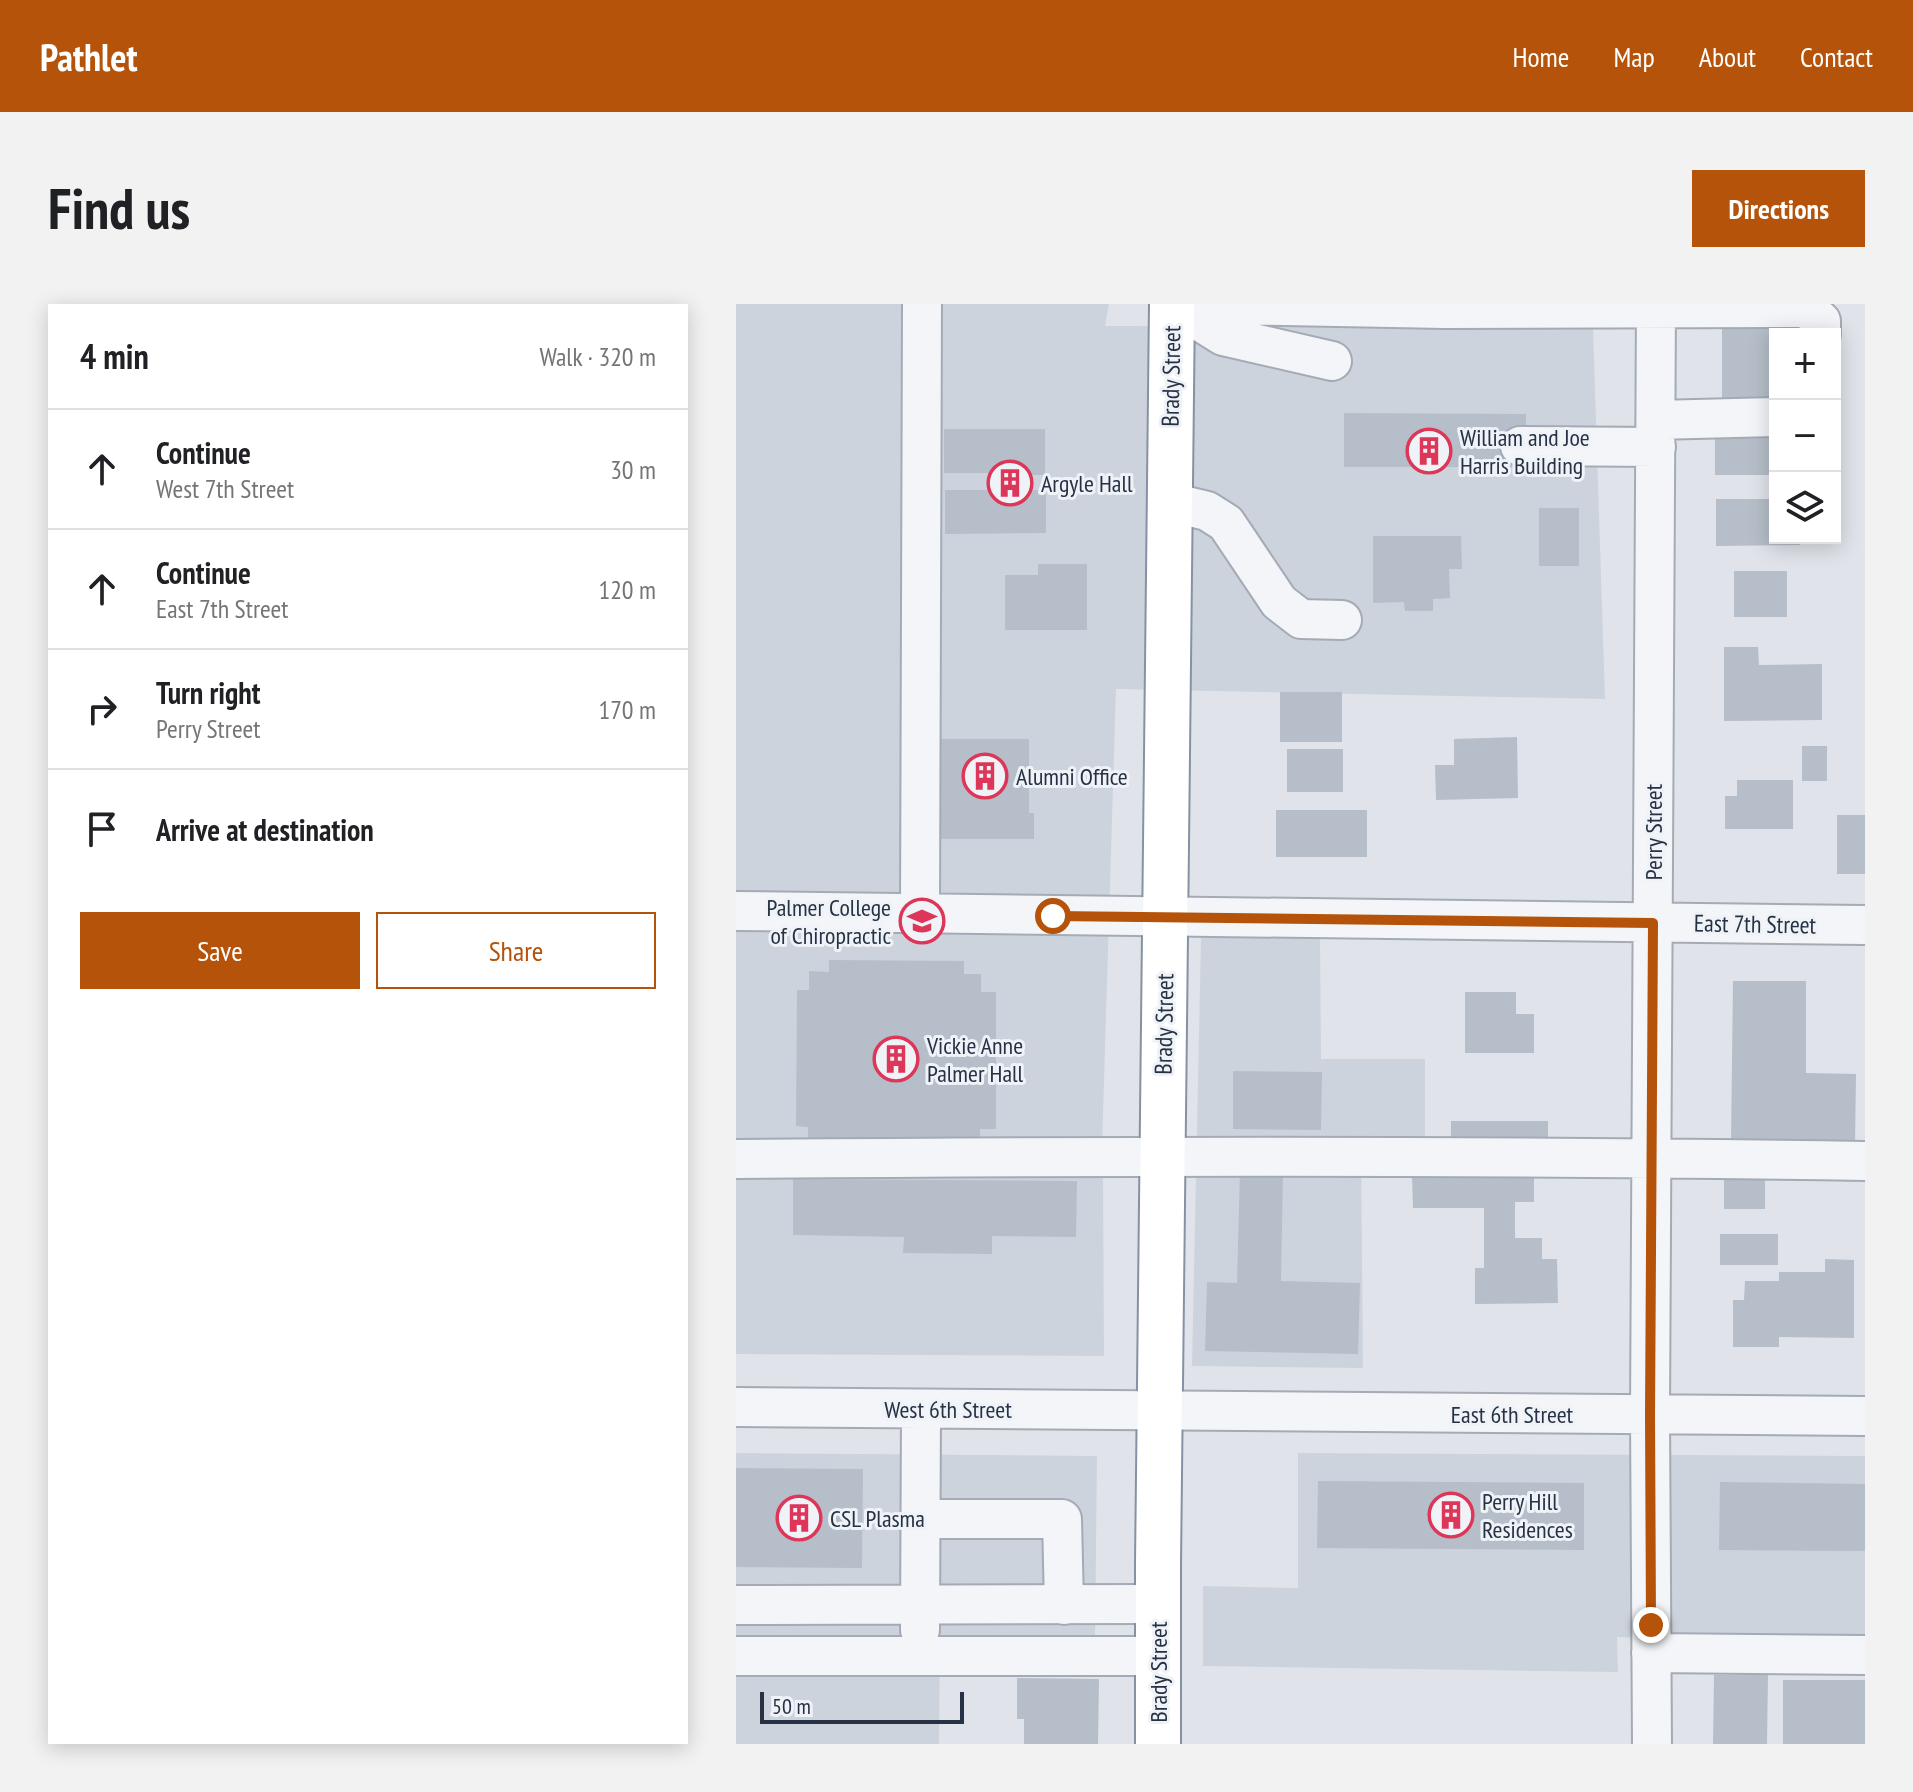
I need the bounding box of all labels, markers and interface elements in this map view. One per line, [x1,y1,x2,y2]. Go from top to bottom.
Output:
text: Pathlet [40,32,138,81]
text: Home [1513,38,1569,75]
text: Map [1613,38,1655,75]
text: About [1699,38,1756,75]
text: Contact [1800,38,1873,75]
button: Directions [1692,170,1865,247]
text: Find us [48,172,190,244]
street label: Brady Street [1155,325,1187,427]
map controls [1769,328,1841,544]
button: + [1769,328,1841,400]
text: 4 min [80,334,149,378]
text: Walk · 320 m [539,340,656,373]
button: − [1769,400,1841,472]
place label: William and Joe Harris Building [1460,422,1590,481]
building icon: William and Joe Harris Building [1405,427,1453,475]
text: Continue [156,433,251,472]
icon: ahead [80,447,124,491]
text: 30 m [610,453,656,486]
building icon: Argyle Hall [986,459,1034,507]
place label: Argyle Hall [1041,468,1133,499]
text: West 7th Street [156,472,294,505]
button: layers [1769,472,1841,544]
text: Continue [156,553,251,592]
icon: ahead [80,567,124,611]
text: 120 m [598,573,656,606]
text: East 7th Street [156,592,288,625]
text: Turn right [156,673,260,712]
icon: right [80,687,124,731]
text: 170 m [598,693,656,726]
text: Perry Street [156,712,260,745]
building icon: Alumni Office [961,752,1009,800]
place label: Alumni Office [1016,761,1128,792]
street label: Perry Street [1638,783,1669,880]
icon: arrive [80,807,124,851]
text: Arrive at destination [156,810,374,849]
place label: Palmer College of Chiropractic [767,892,891,951]
school or university icon: Palmer College of Chiropractic [898,897,946,945]
route start [1035,898,1071,934]
street label: East 7th Street [1694,907,1817,941]
button: Save [80,912,360,989]
button: Share [376,912,656,989]
street label: Brady Street [1148,973,1180,1075]
place label: Vickie Anne Palmer Hall [926,1030,1024,1089]
building icon: Vickie Anne Palmer Hall [872,1035,920,1083]
street label: West 6th Street [884,1394,1012,1425]
street label: East 6th Street [1451,1399,1574,1430]
place label: Perry Hill Residences [1482,1486,1573,1545]
building icon: Perry Hill Residences [1427,1491,1475,1539]
building icon: CSL Plasma [775,1494,823,1542]
place label: CSL Plasma [830,1503,925,1534]
route end [1633,1607,1669,1643]
street label: Brady Street [1143,1621,1174,1722]
scale bar [760,1688,964,1724]
text: 50 m [772,1692,811,1720]

